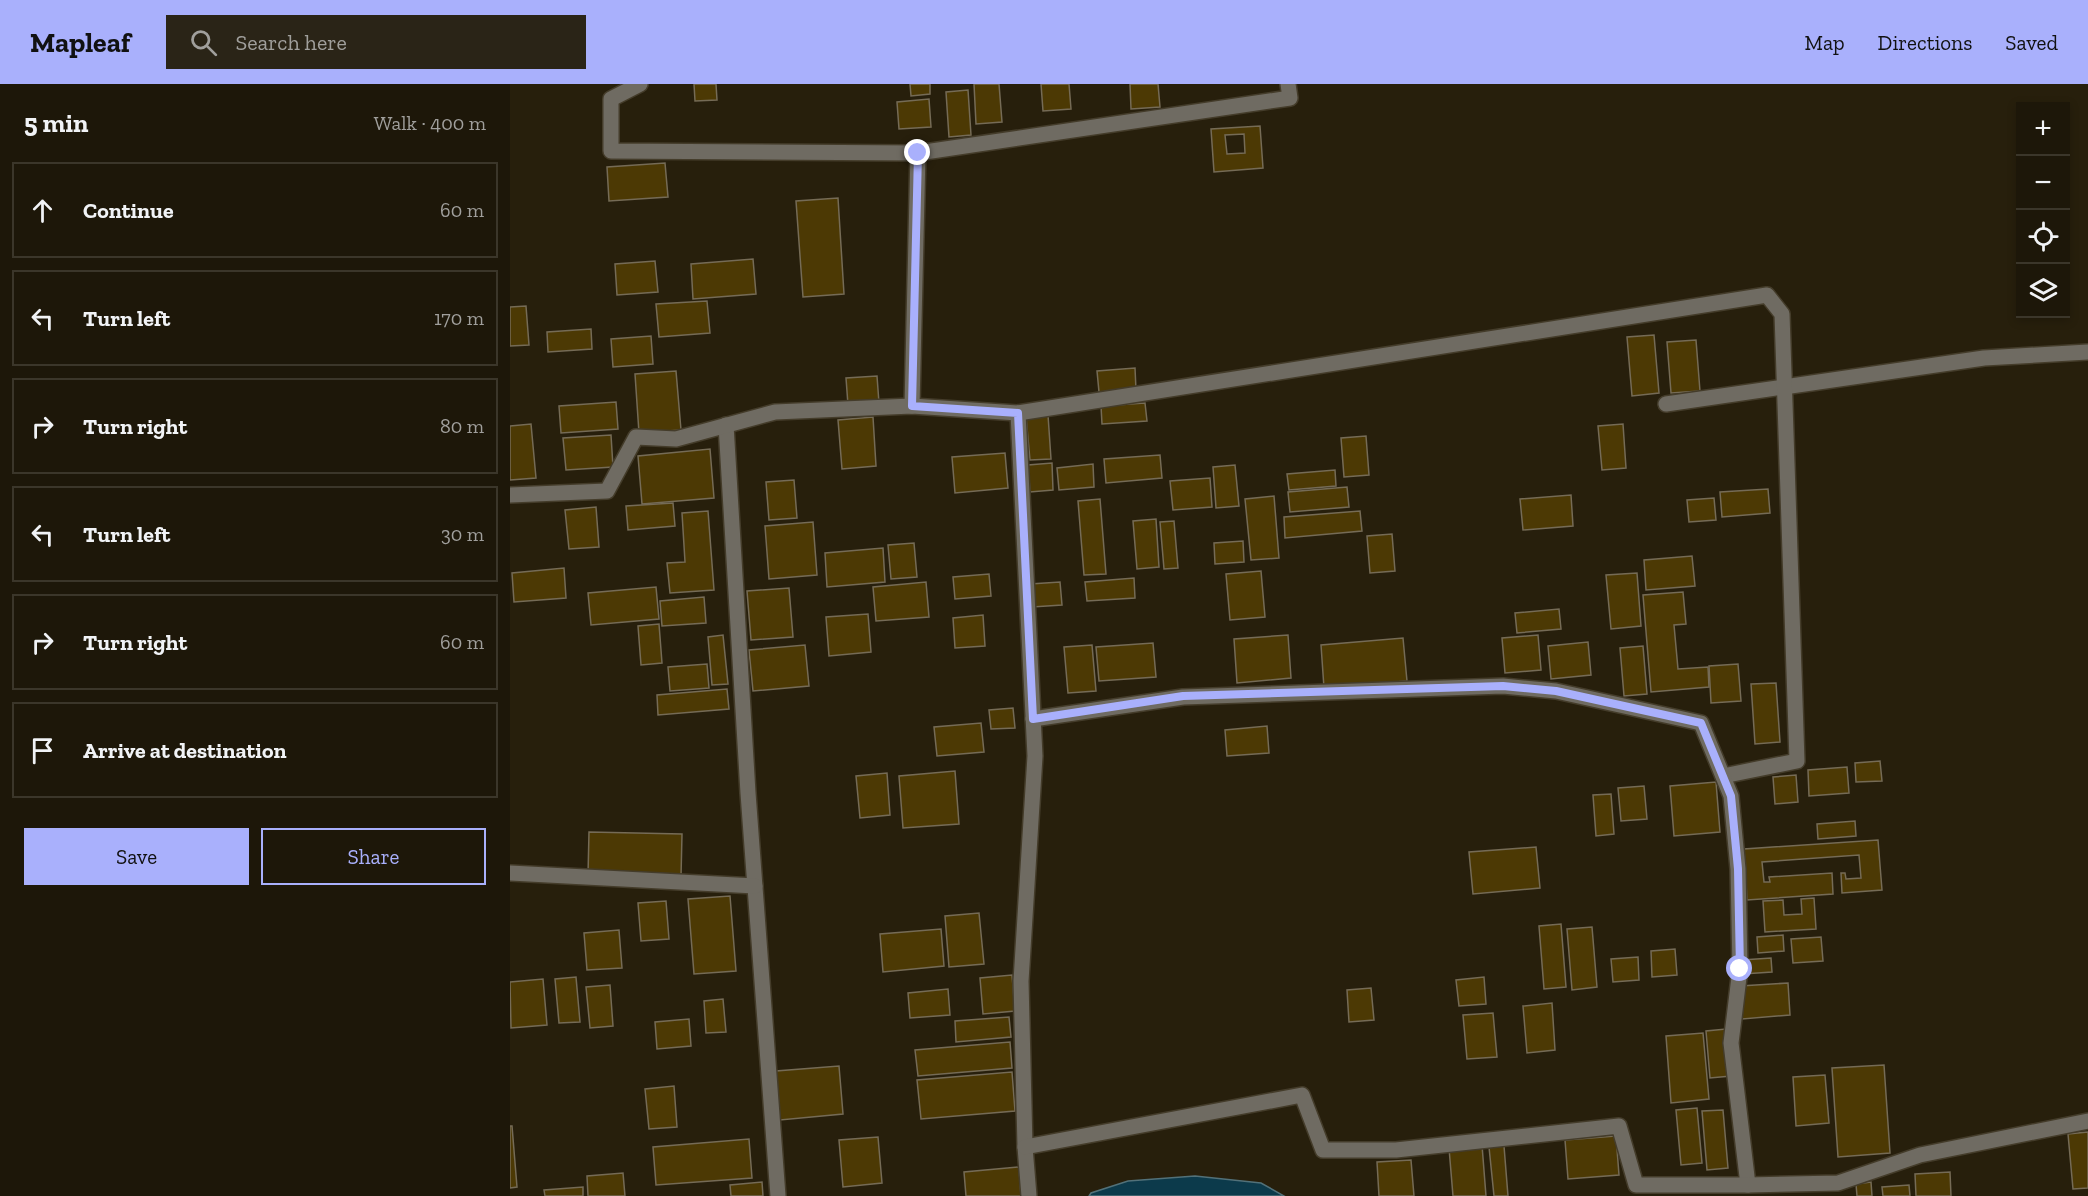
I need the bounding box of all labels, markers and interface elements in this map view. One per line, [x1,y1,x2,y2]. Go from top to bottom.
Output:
search box [166,15,586,69]
text: Mapleaf [30,26,130,59]
icon: search [187,26,220,59]
text: Search here [235,29,347,56]
text: Map [1805,30,1845,55]
text: Directions [1878,30,1972,55]
text: Saved [2005,30,2058,55]
map controls [2016,102,2070,318]
button: + [2016,102,2070,156]
text: 5 min [24,107,88,139]
text: Walk · 400 m [374,111,486,135]
route end [904,139,930,165]
button: − [2016,156,2070,210]
icon: ahead [26,194,59,227]
text: Continue [83,197,174,224]
text: 60 m [440,198,484,222]
button: locate [2016,210,2070,264]
button: layers [2016,264,2070,318]
icon: left [26,302,59,335]
text: Turn left [83,305,170,332]
text: 170 m [434,306,484,330]
icon: right [26,410,59,443]
text: Turn right [83,413,187,440]
text: 80 m [440,414,484,438]
icon: left [26,518,59,551]
text: Turn left [83,521,170,548]
text: 30 m [441,522,484,546]
icon: right [26,626,59,659]
text: Turn right [83,629,187,656]
text: 60 m [440,630,484,654]
icon: arrive [26,734,59,767]
text: Arrive at destination [83,737,286,764]
button: Save [24,828,249,885]
button: Share [261,828,486,885]
route start [1726,955,1752,981]

